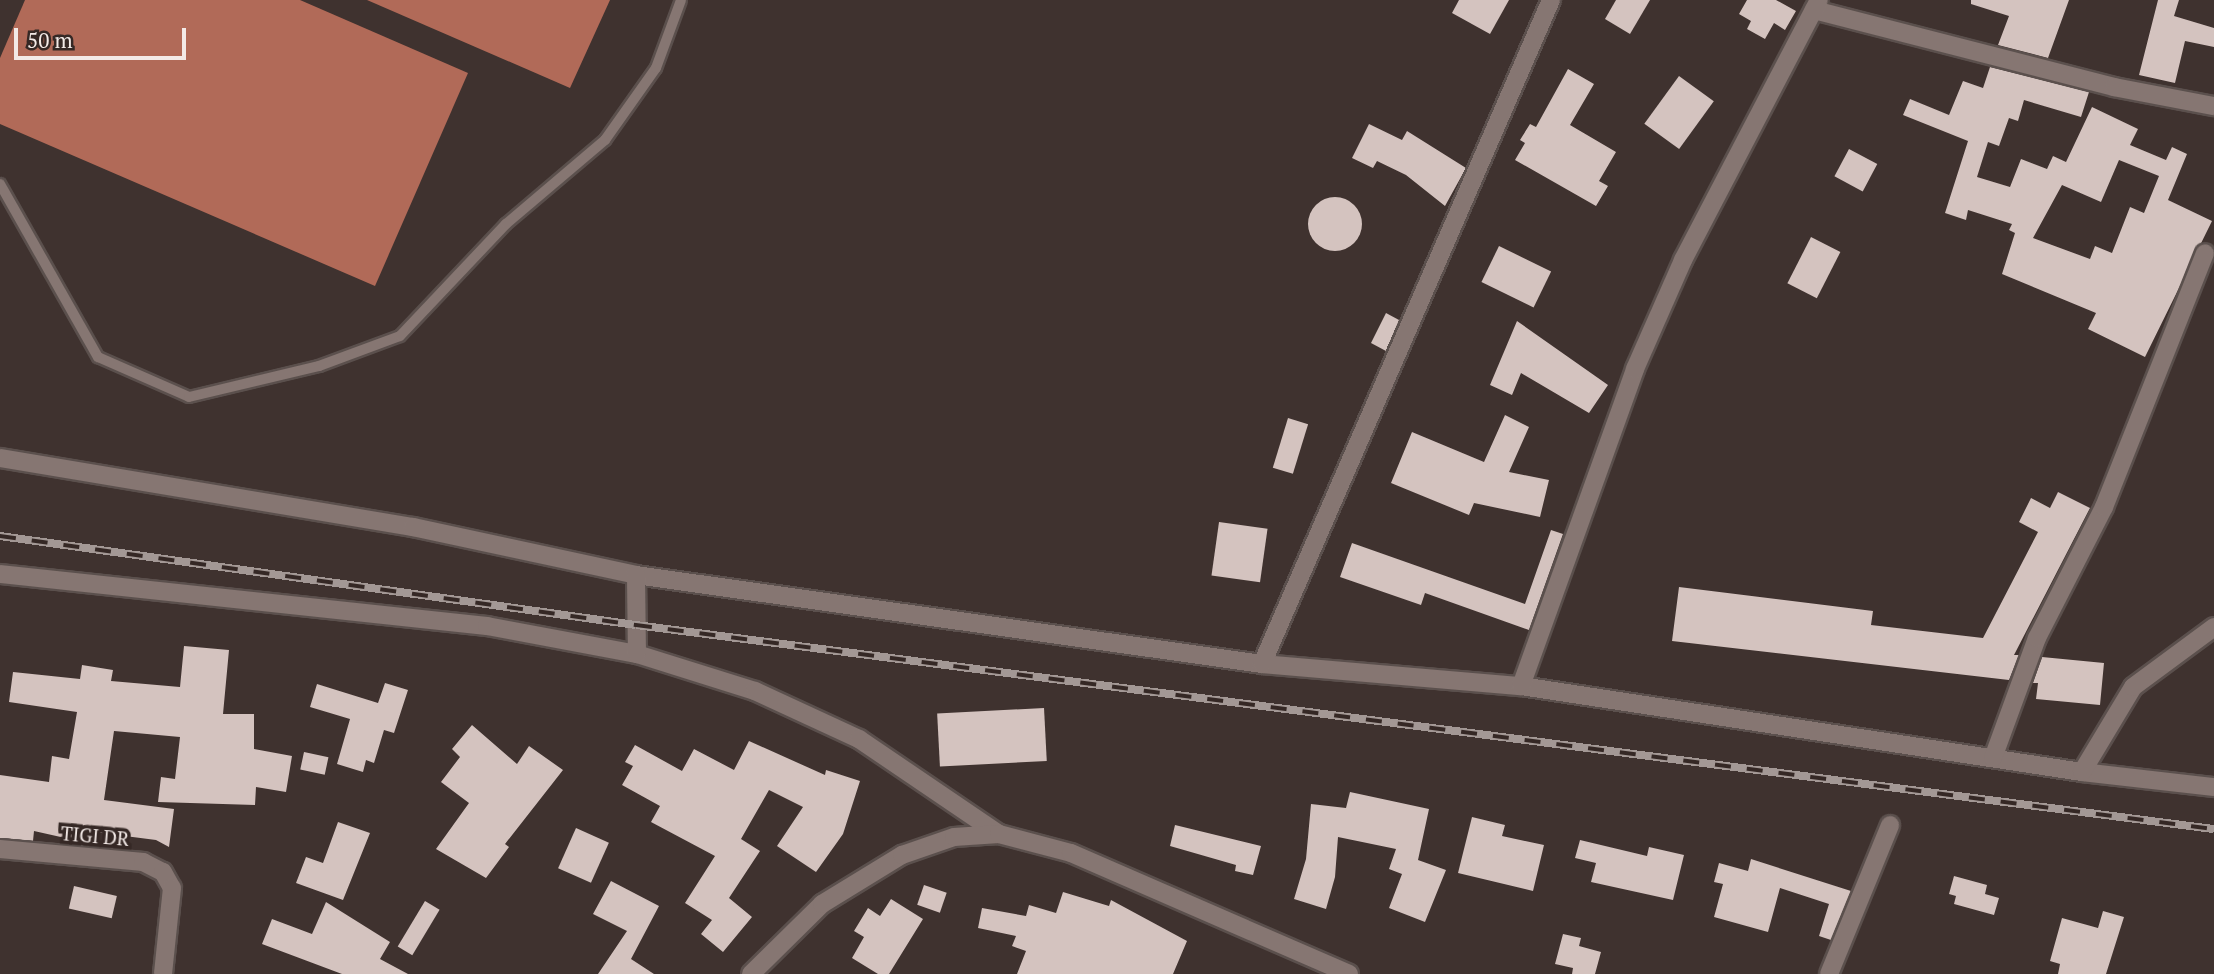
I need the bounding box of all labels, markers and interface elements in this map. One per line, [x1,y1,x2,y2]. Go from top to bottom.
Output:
scale bar [18,14,189,58]
text: 50 m [27,26,73,54]
street label: TIGI DR [60,822,130,850]

